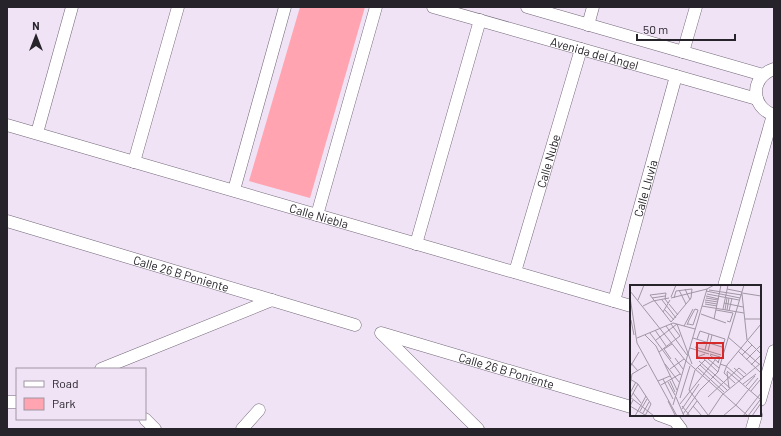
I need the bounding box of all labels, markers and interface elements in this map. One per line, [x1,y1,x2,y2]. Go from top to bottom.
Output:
north arrow [16,16,56,56]
scale bar [637,16,735,42]
text: N [32,19,40,32]
text: 50 m [643,22,668,36]
street label: Avenida del Ángel [549,34,640,72]
street label: Calle Nube [533,132,562,189]
street label: Calle Lluvia [631,158,660,218]
street label: Calle Niebla [288,200,350,231]
street label: Calle 26 B Poniente [132,252,231,294]
inset map [630,285,761,416]
street label: Calle 26 B Poniente [457,349,556,391]
legend [16,368,146,420]
text: Road [52,376,79,390]
text: Park [52,396,76,410]

